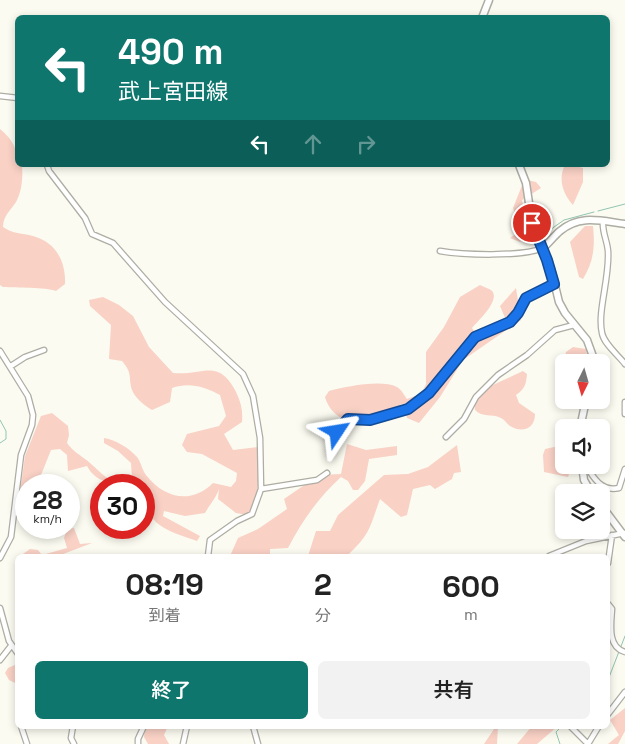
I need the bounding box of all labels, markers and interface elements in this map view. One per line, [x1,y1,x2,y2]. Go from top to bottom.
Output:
text: 490 m [118,30,223,74]
icon: left [35,35,100,100]
text: 武上宮田線 [118,77,228,105]
icon: left [246,130,274,158]
icon: ahead [299,130,327,158]
icon: right [352,130,380,158]
pin [511,202,553,244]
icon: arrive [518,209,546,237]
north arrow [555,354,610,409]
map controls [555,354,610,539]
position arrow [310,405,362,457]
button: sound [555,419,610,474]
speed limit sign: 30 [90,474,155,539]
text: 28 [33,484,62,516]
button: layers [555,484,610,539]
text: km/h [33,511,62,527]
text: 08:19 [125,565,204,604]
text: 2 [314,565,332,604]
text: 600 [442,567,500,606]
text: m [464,604,478,625]
text: 到着 [149,605,181,626]
text: 分 [315,605,331,626]
button: 終了 [35,661,308,719]
button: 共有 [318,661,590,719]

